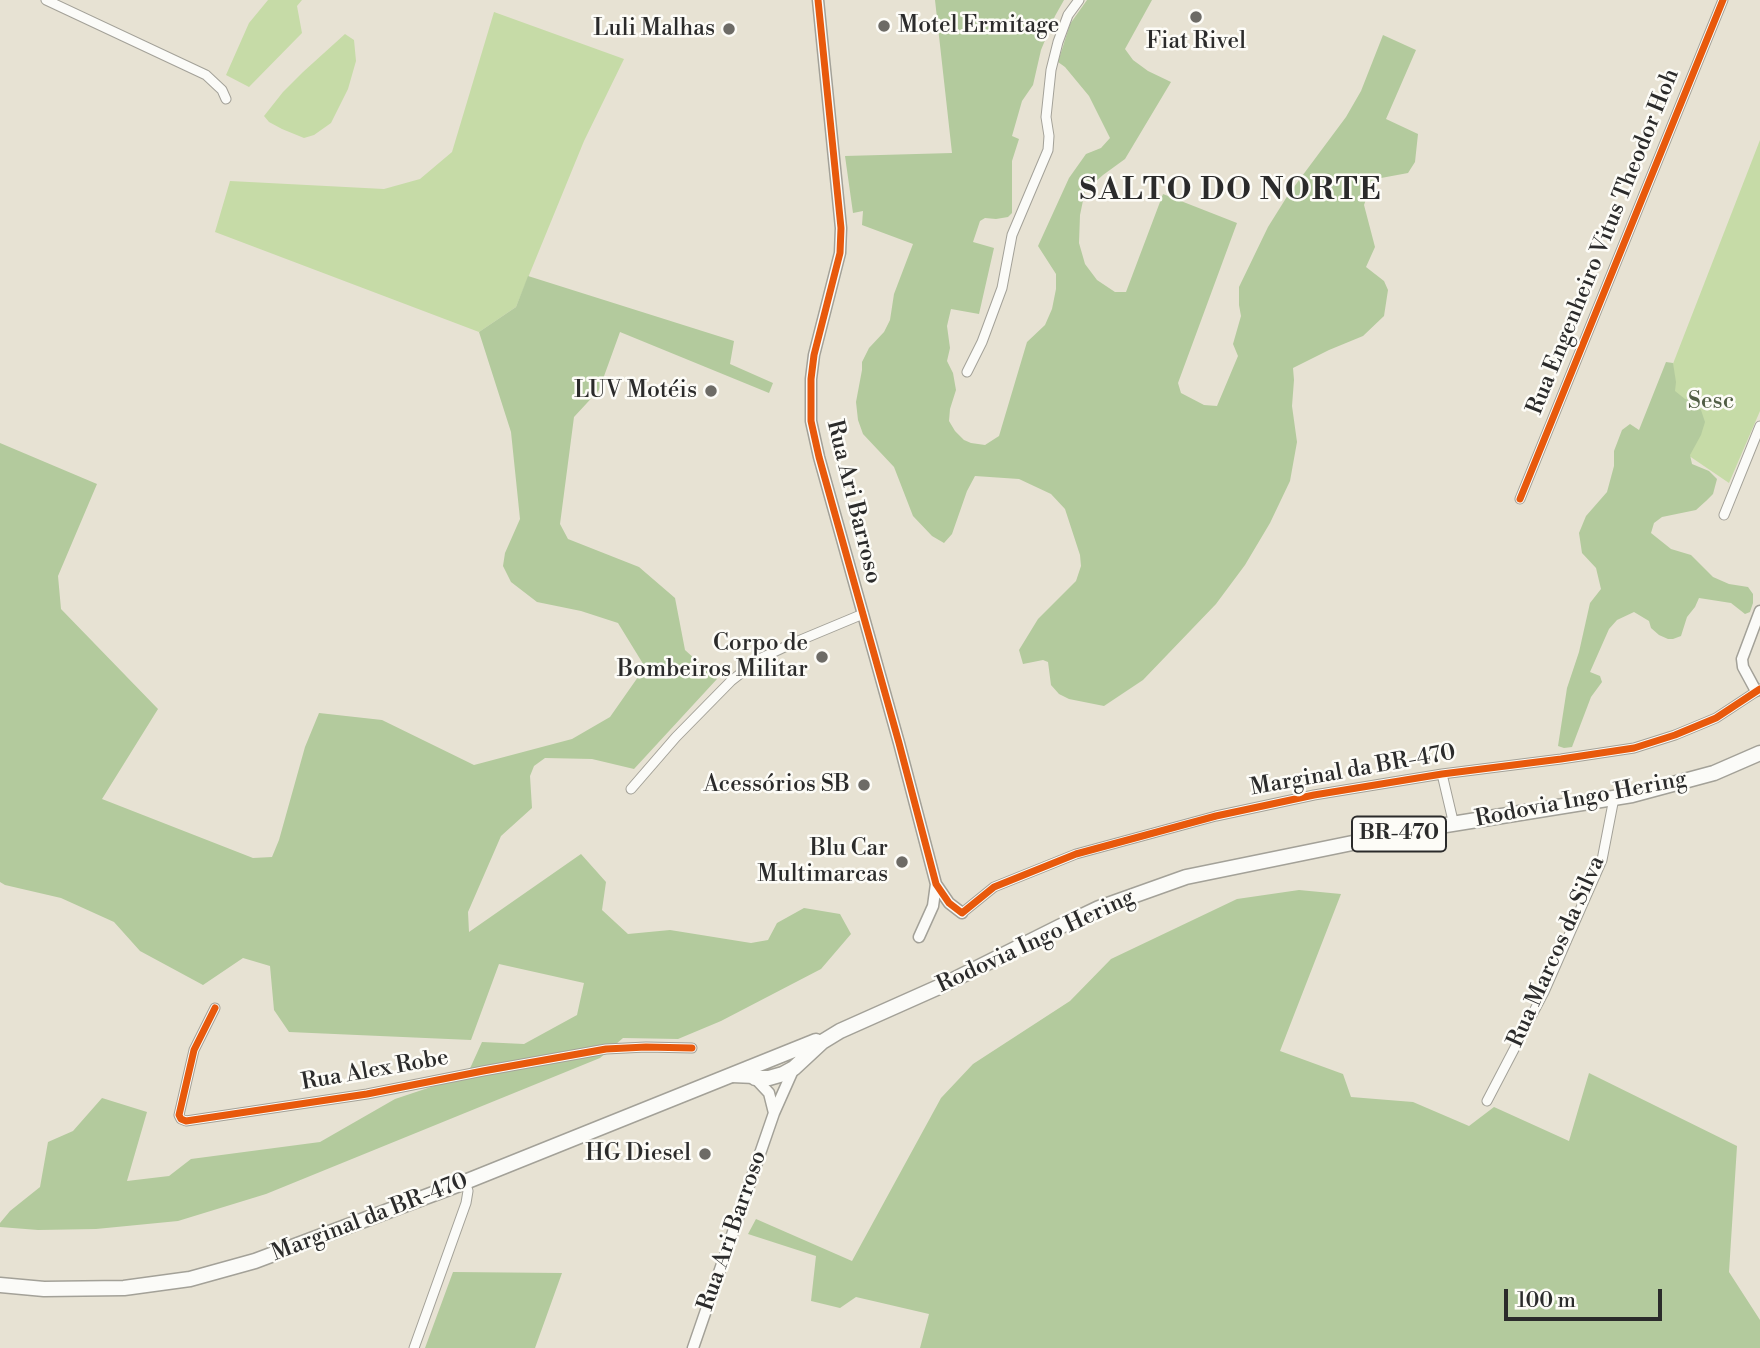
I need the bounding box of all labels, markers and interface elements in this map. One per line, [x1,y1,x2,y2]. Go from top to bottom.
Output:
marker: Fiat Rivel [1188,9,1204,25]
place label: Motel Ermitage [898,12,1059,40]
place label: Luli Malhas [593,15,715,43]
marker: Motel Ermitage [876,18,892,34]
marker: Luli Malhas [721,21,737,37]
place label: Fiat Rivel [1146,28,1246,56]
street label: Rua Engenheiro Vitus Theodor Hoh [1522,65,1686,419]
district label: SALTO DO NORTE [1081,174,1381,210]
place label: LUV Motéis [574,377,697,405]
marker: LUV Motéis [703,383,719,399]
park label: Sesc [1688,388,1734,416]
street label: Rua Ari Barroso [819,417,887,587]
place label: Corpo de Bombeiros Militar [617,630,808,684]
marker: Corpo de Bombeiros Militar [814,649,830,665]
street label: Marginal da BR-470 [1248,739,1458,803]
street label: Rodovia Ingo Hering [1473,766,1689,834]
place label: Acessórios SB [703,771,850,799]
marker: Acessórios SB [856,777,872,793]
road number: BR-470 [1352,816,1446,852]
place label: Blu Car Multimarcas [757,835,888,889]
street label: Rua Marcos da Silva [1502,852,1612,1052]
marker: Blu Car Multimarcas [894,854,910,870]
street label: Rodovia Ingo Hering [933,884,1139,1000]
street label: Rua Alex Robe [299,1044,451,1098]
place label: HG Diesel [585,1140,691,1168]
marker: HG Diesel [697,1146,713,1162]
street label: Rua Ari Barroso [693,1147,773,1315]
street label: Marginal da BR-470 [268,1168,472,1268]
scale bar [1508,1274,1666,1318]
text: 100 m [1517,1288,1576,1314]

